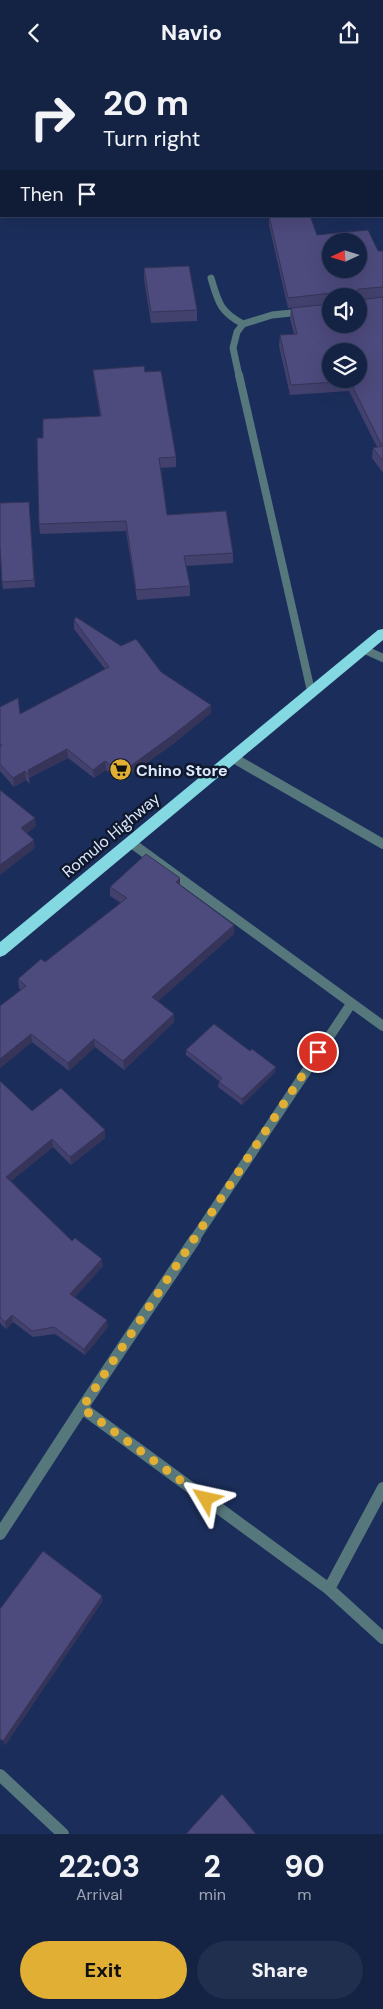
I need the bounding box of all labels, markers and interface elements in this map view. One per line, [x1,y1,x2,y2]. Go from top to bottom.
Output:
text: Navio [161,18,222,47]
icon: back [20,19,48,47]
icon: share [335,19,363,47]
text: 20 m [103,80,189,126]
icon: right [20,85,85,150]
text: Turn right [103,124,200,153]
icon: arrive [73,180,101,208]
text: Then [20,182,63,207]
north arrow [322,233,368,277]
map controls [322,233,367,388]
button: sound [322,288,367,333]
button: layers [322,343,367,388]
supermarket icon: Chino Store [108,758,132,782]
place label: Chino Store [136,760,228,781]
street label: Romulo Highway [58,788,164,882]
pin [297,1031,339,1073]
icon: arrive [304,1038,332,1066]
position arrow [179,1472,231,1524]
text: 22:03 [58,1847,140,1886]
text: 2 [204,1847,221,1886]
text: 90 [284,1847,325,1886]
text: Arrival [76,1884,123,1905]
text: min [199,1884,226,1905]
text: m [297,1884,312,1905]
button: Exit [20,1941,187,1999]
button: Share [197,1941,363,1999]

